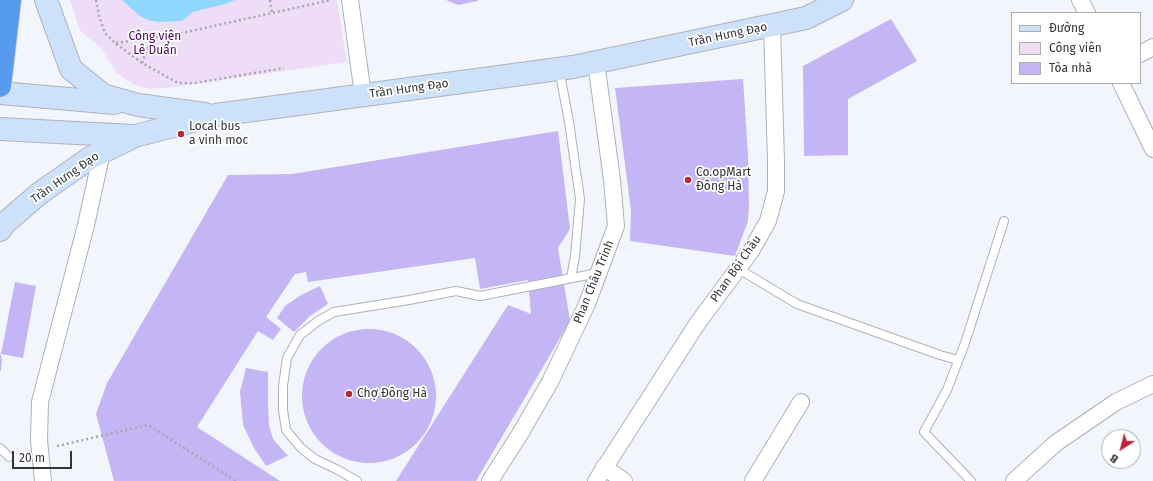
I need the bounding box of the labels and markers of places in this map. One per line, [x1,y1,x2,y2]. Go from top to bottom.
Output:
place label: Local bus a vinh moc [189,120,248,148]
marker: Local bus a vinh moc [176,129,186,139]
place label: Co.opMart Đông Hà [696,166,751,194]
marker: Co.opMart Đông Hà [683,175,693,185]
place label: Chợ Đông Hà [357,387,427,401]
marker: Chợ Đông Hà [344,389,354,399]

